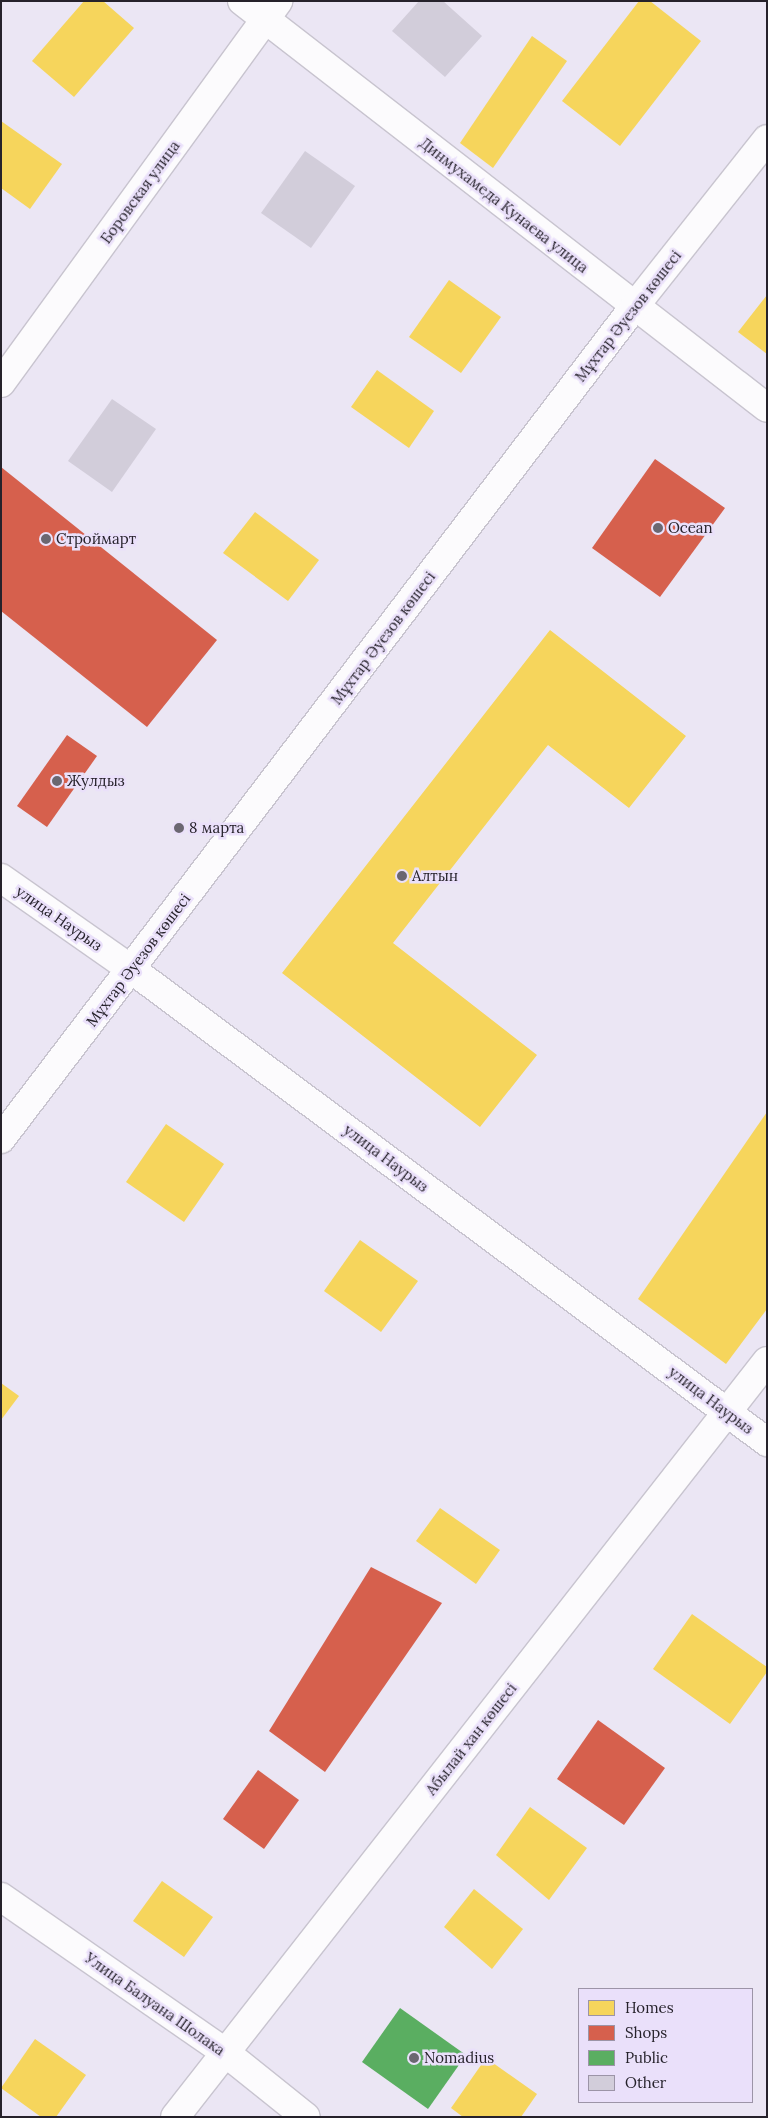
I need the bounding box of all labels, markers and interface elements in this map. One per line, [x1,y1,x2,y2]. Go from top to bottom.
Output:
street label: Динмухамеда Кунаева улица [416,134,592,276]
street label: Боровская улица [97,137,183,247]
street label: Мұхтар Әуезов көшесі [571,247,685,385]
place label: Ocean [668,519,713,537]
marker: Ocean [652,522,664,534]
place label: Строймарт [56,530,136,548]
marker: Строймарт [40,533,52,545]
street label: Мұхтар Әуезов көшесі [327,568,439,708]
place label: Жулдыз [67,772,125,790]
marker: Жулдыз [51,775,63,787]
place label: 8 марта [189,819,244,837]
marker: 8 марта [173,822,185,834]
place label: Алтын [412,867,458,885]
marker: Алтын [396,870,408,882]
street label: улица Наурыз [12,882,106,954]
street label: Мұхтар Әуезов көшесі [82,890,194,1030]
street label: улица Наурыз [340,1120,432,1196]
street label: улица Наурыз [665,1362,757,1438]
street label: Абылай хан көшесі [422,1679,520,1799]
street label: Улица Балуана Шолака [82,1949,228,2059]
legend [578,1988,753,2103]
text: Homes [625,1998,674,2017]
text: Shops [625,2023,667,2042]
text: Public [625,2048,668,2067]
place label: Nomadius [424,2049,494,2067]
marker: Nomadius [408,2052,420,2064]
text: Other [625,2073,666,2092]

